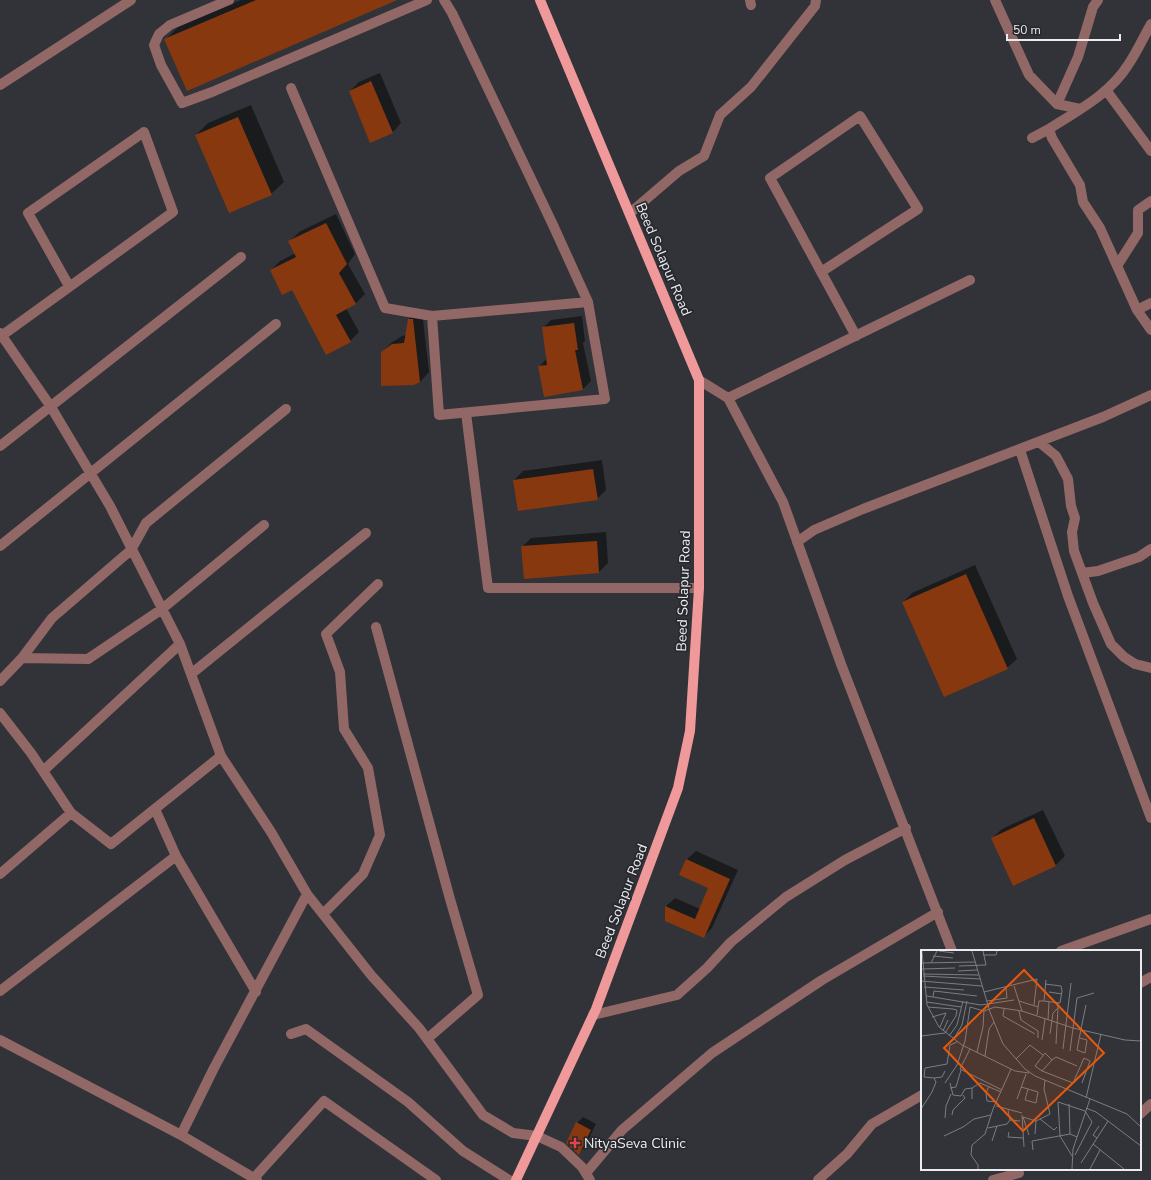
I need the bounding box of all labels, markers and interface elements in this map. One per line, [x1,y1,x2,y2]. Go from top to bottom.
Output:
scale bar [1007,16,1120,42]
text: 50 m [1013,22,1041,38]
street label: Beed Solapur Road [631,200,696,319]
street label: Beed Solapur Road [672,530,695,652]
street label: Beed Solapur Road [591,841,652,961]
inset map [921,950,1141,1170]
place label: NityaSeva Clinic [584,1134,686,1153]
marker: NityaSeva Clinic [569,1137,581,1149]

